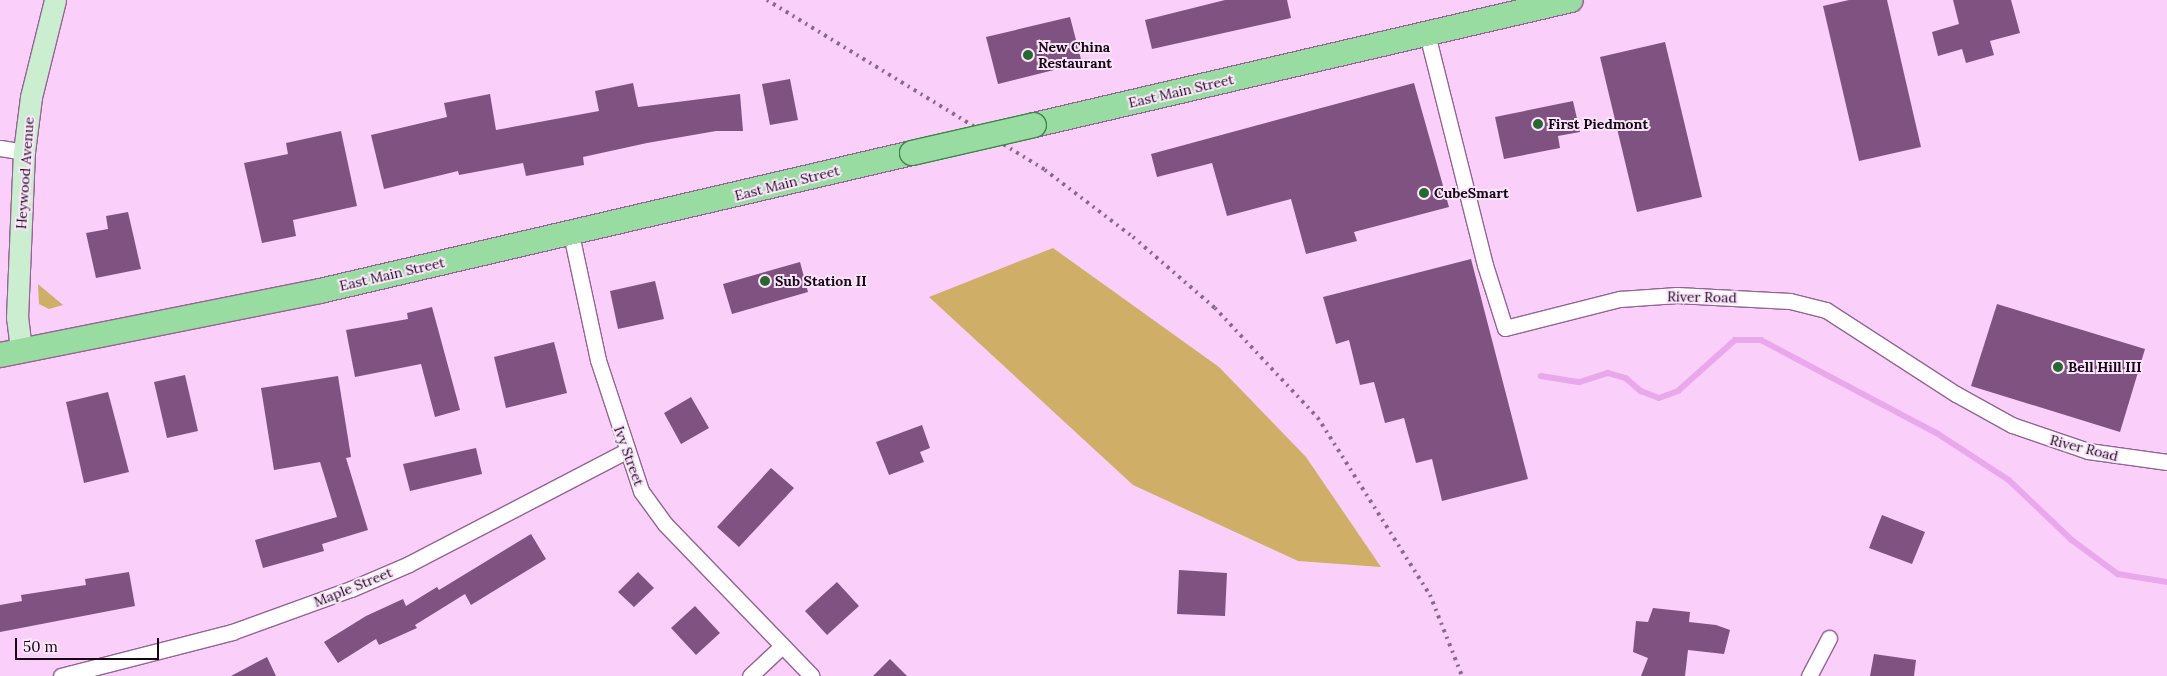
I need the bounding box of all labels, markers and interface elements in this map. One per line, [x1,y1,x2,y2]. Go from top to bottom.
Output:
place label: New China Restaurant [1038,39,1112,72]
marker: New China Restaurant [1022,49,1034,61]
street label: East Main Street [1127,71,1235,111]
street label: Heywood Avenue [13,116,37,230]
place label: First Piedmont [1548,116,1648,132]
marker: First Piedmont [1532,118,1544,130]
street label: East Main Street [733,162,841,204]
place label: CubeSmart [1434,185,1509,201]
marker: CubeSmart [1418,187,1430,199]
street label: East Main Street [338,254,446,294]
place label: Sub Station II [775,273,867,289]
marker: Sub Station II [759,275,771,287]
street label: River Road [1667,288,1737,306]
place label: Bell Hill III [2068,359,2142,375]
marker: Bell Hill III [2052,361,2064,373]
street label: Ivy Street [610,424,648,488]
street label: River Road [2048,431,2120,465]
street label: Maple Street [311,564,395,610]
scale bar [18,628,161,660]
text: 50 m [23,637,58,656]

